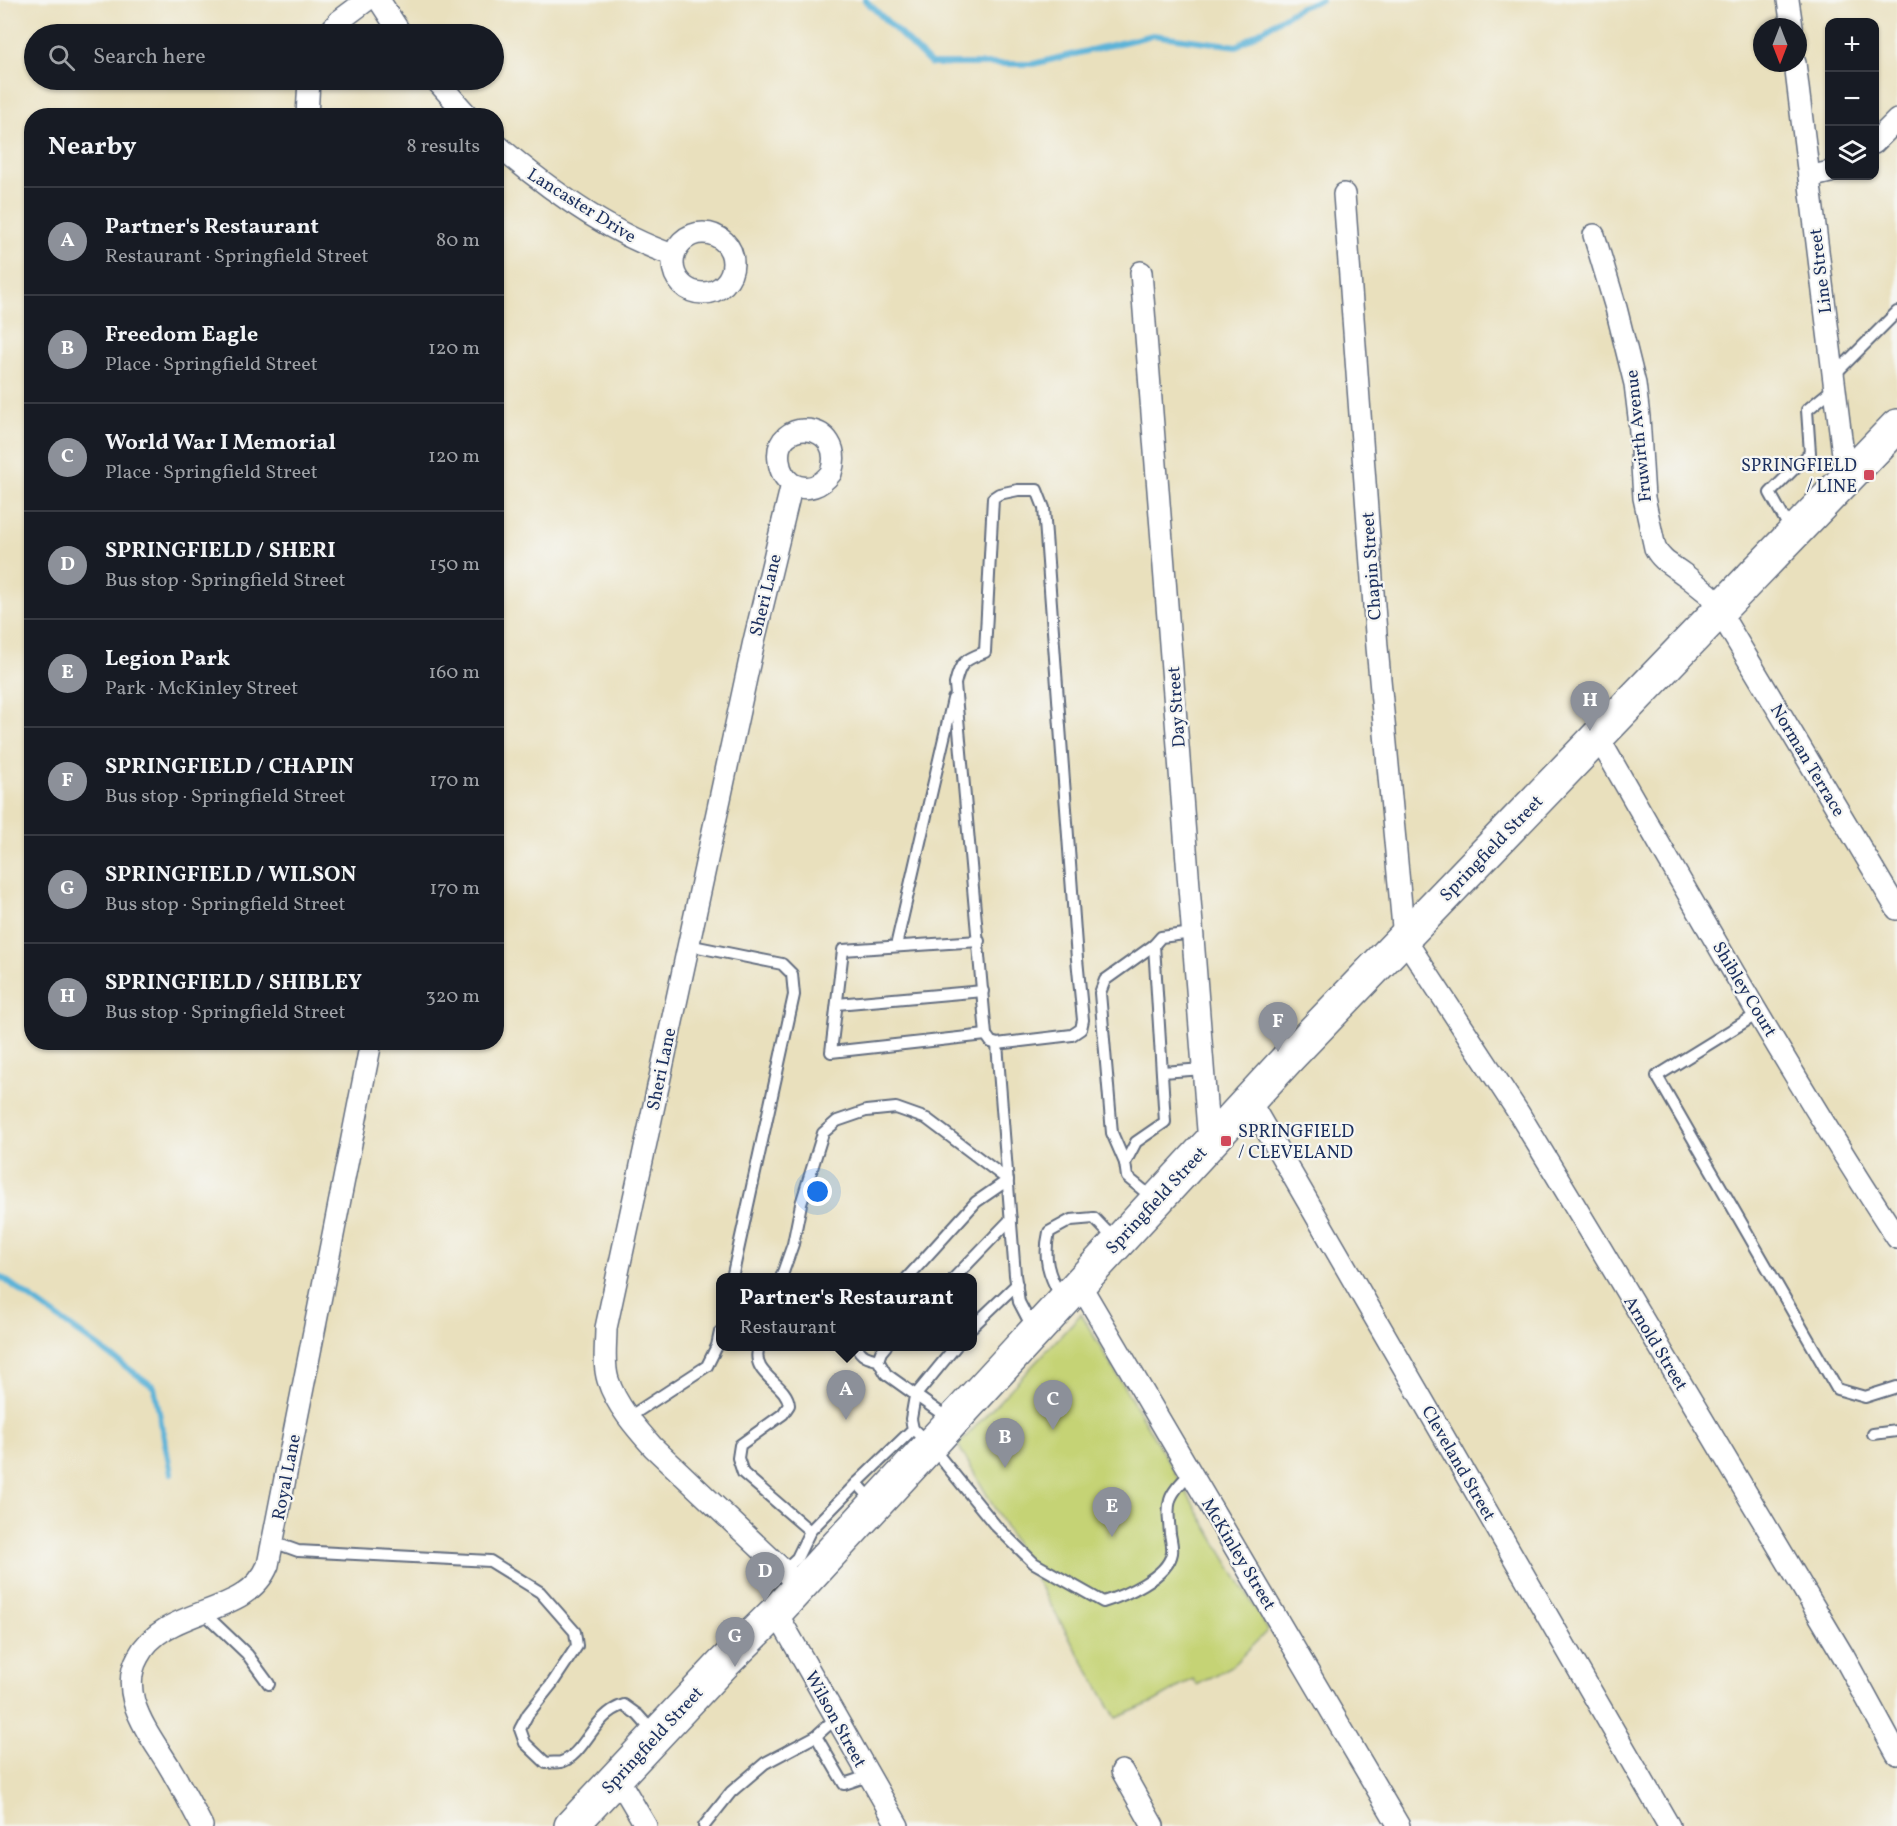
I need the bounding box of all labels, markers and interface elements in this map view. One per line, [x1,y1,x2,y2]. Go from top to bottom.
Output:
north arrow [1753,18,1807,72]
map controls [1825,18,1879,180]
button: + [1825,18,1879,72]
search box [24,24,504,90]
icon: search [45,41,78,74]
text: Search here [93,42,206,73]
button: − [1825,72,1879,126]
button: layers [1825,126,1879,180]
text: Nearby [48,129,137,165]
text: 8 results [407,133,480,161]
street label: Lancaster Drive [522,163,641,250]
text: Partner's Restaurant [105,212,319,243]
text: A [60,227,75,255]
text: 80 m [436,227,480,255]
street label: Line Street [1804,227,1839,315]
text: Restaurant · Springfield Street [105,243,369,271]
text: Freedom Eagle [105,320,258,351]
text: B [61,335,74,363]
text: 120 m [428,335,480,363]
text: Place · Springfield Street [105,351,318,379]
street label: Fruwirth Avenue [1620,368,1659,503]
text: World War I Memorial [105,428,336,459]
text: C [61,443,74,471]
text: 120 m [428,443,480,471]
place label: SPRINGFIELD / LINE [1741,454,1857,500]
text: Place · Springfield Street [105,459,318,487]
marker: SPRINGFIELD / LINE [1862,468,1876,482]
street label: Chapin Street [1356,511,1389,621]
text: SPRINGFIELD / SHERI [105,536,336,567]
text: D [60,551,75,579]
text: 150 m [429,551,480,579]
street label: Sheri Lane [744,552,789,639]
text: Bus stop · Springfield Street [105,567,345,595]
text: Legion Park [105,644,230,675]
text: E [61,659,74,687]
text: 160 m [428,659,480,687]
street label: Day Street [1162,665,1193,748]
text: Park · McKinley Street [105,675,298,703]
pin: H [1570,682,1610,731]
street label: Norman Terrace [1763,700,1850,822]
text: SPRINGFIELD / CHAPIN [105,752,354,783]
text: F [62,767,73,795]
text: 170 m [430,767,480,795]
text: Bus stop · Springfield Street [105,783,345,811]
street label: Springfield Street [1435,790,1549,908]
text: SPRINGFIELD / WILSON [105,860,356,891]
text: G [60,875,75,903]
text: 170 m [430,875,480,903]
text: Bus stop · Springfield Street [105,891,345,919]
street label: Shibley Court [1705,937,1782,1042]
text: SPRINGFIELD / SHIBLEY [105,968,362,999]
text: H [60,983,75,1011]
text: 320 m [425,983,480,1011]
text: Bus stop · Springfield Street [105,999,345,1027]
pin: F [1258,1002,1298,1052]
street label: Sheri Lane [641,1026,683,1113]
place label: SPRINGFIELD / CLEVELAND [1238,1120,1354,1166]
marker: SPRINGFIELD / CLEVELAND [1219,1134,1233,1148]
street label: Springfield Street [1100,1142,1214,1260]
your location [803,1177,832,1206]
popup [716,1273,977,1351]
text: Partner's Restaurant [740,1283,953,1314]
street label: Arnold Street [1617,1292,1693,1396]
text: Restaurant [740,1314,836,1342]
pin: A [826,1370,866,1420]
pin: C [1034,1380,1072,1430]
street label: Cleveland Street [1415,1401,1501,1526]
pin: B [986,1418,1024,1468]
street label: Royal Lane [267,1432,308,1523]
pin: E [1092,1488,1132,1537]
street label: McKinley Street [1194,1494,1281,1615]
pin: D [746,1552,784,1602]
pin: G [716,1618,754,1667]
street label: Wilson Street [798,1667,872,1773]
street label: Springfield Street [596,1682,710,1800]

